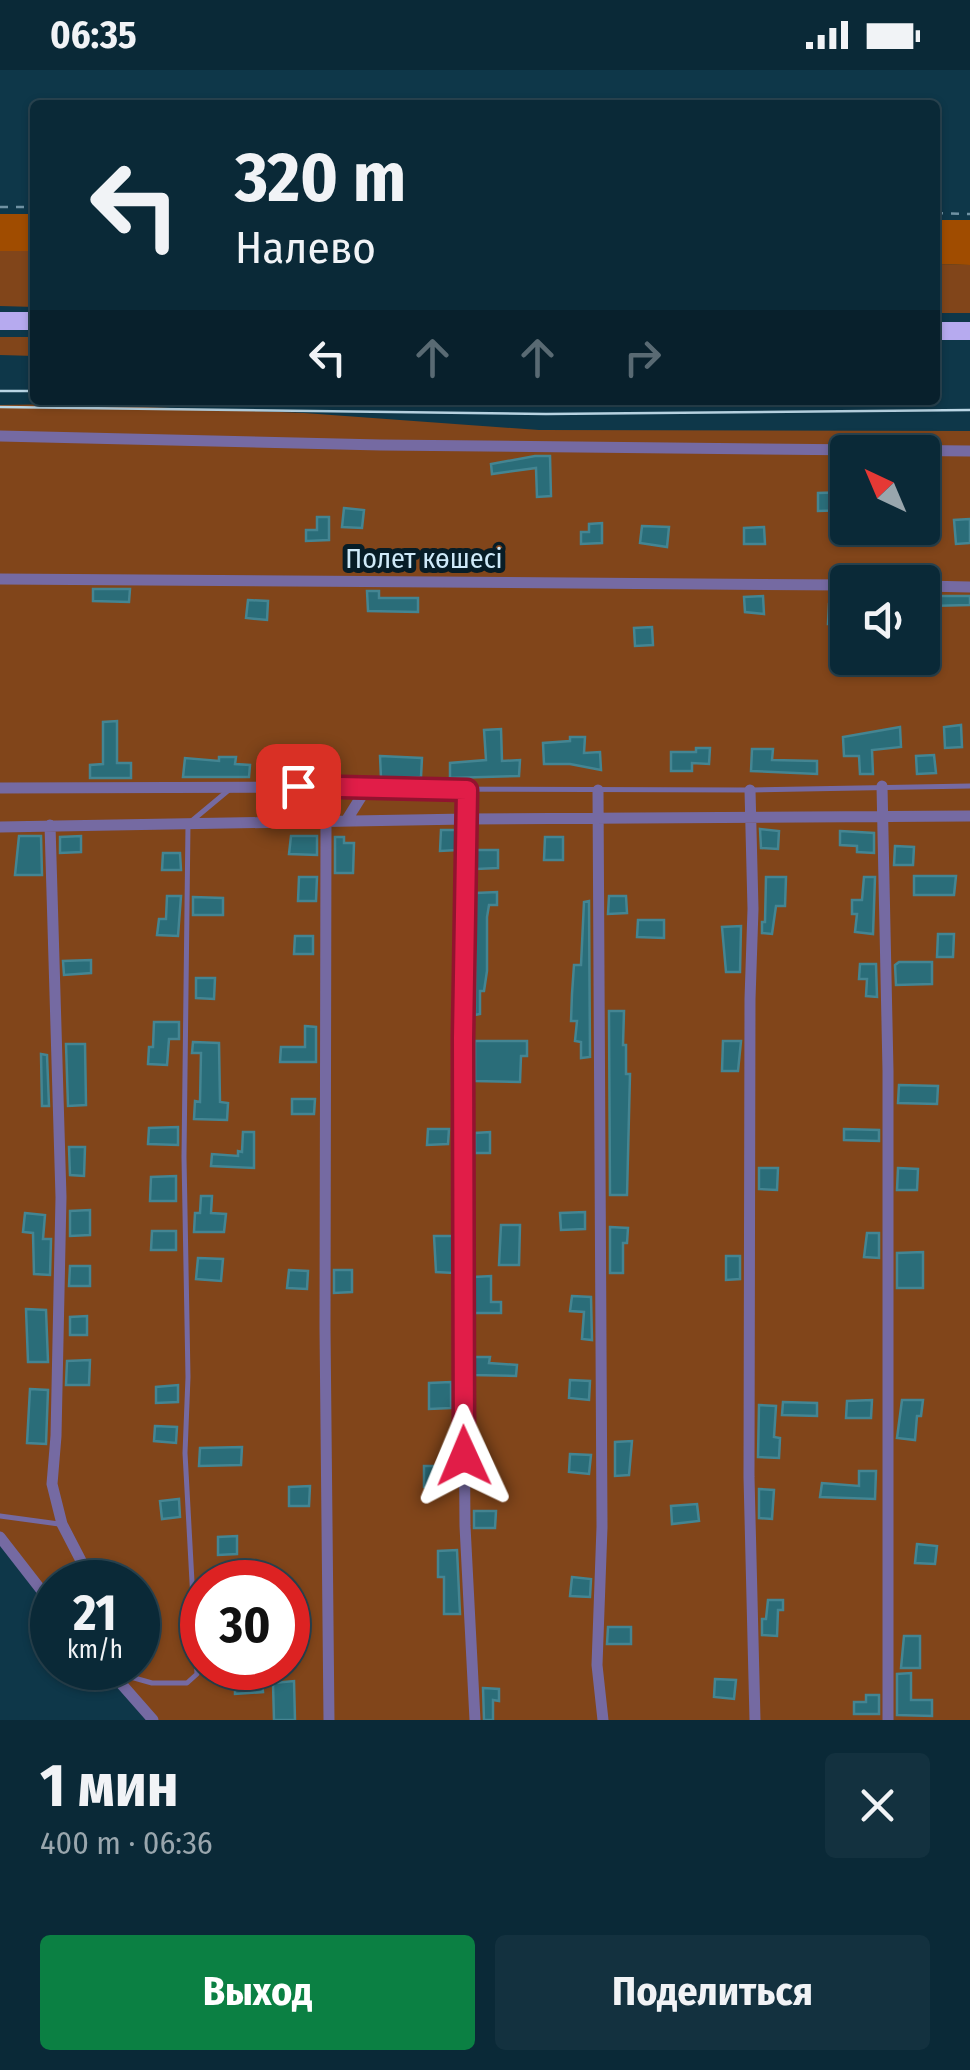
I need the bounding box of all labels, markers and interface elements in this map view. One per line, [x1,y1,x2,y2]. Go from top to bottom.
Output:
text: 06:35 [50,12,137,58]
text: 320 m [235,136,406,220]
icon: left [70,140,200,270]
text: Налево [235,221,376,275]
icon: left [300,330,355,385]
icon: ahead [405,330,460,385]
icon: ahead [510,330,565,385]
icon: right [615,330,670,385]
north arrow [830,435,940,545]
map controls [830,435,940,675]
street label: Полет көшесі [345,542,503,575]
button: sound [830,565,940,675]
pin [256,744,341,829]
icon: arrive [271,759,326,814]
position arrow [412,1404,516,1508]
speed limit sign: 30 [180,1560,310,1690]
text: 21 [73,1583,117,1643]
text: km/h [67,1635,123,1665]
text: 1 мин [40,1750,179,1822]
button: close [825,1753,930,1858]
text: 400 m · 06:36 [40,1824,213,1862]
button: Выход [40,1935,475,2050]
button: Поделиться [495,1935,930,2050]

